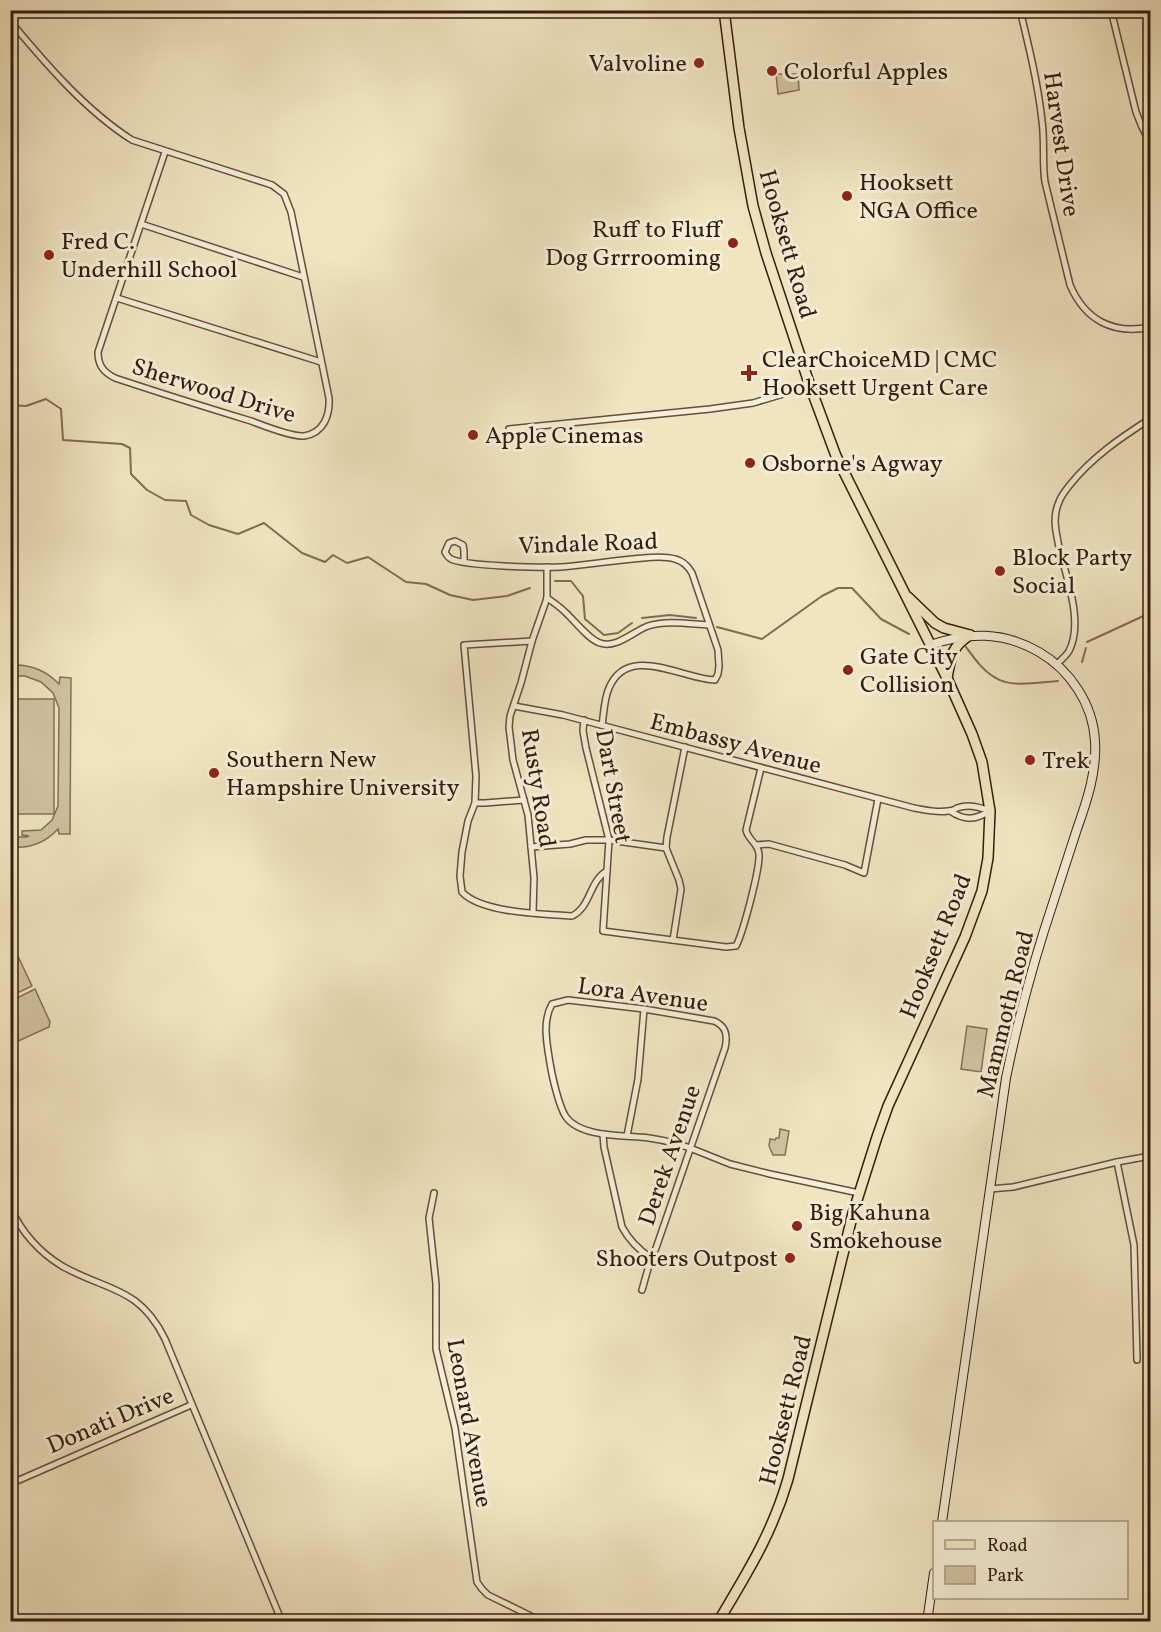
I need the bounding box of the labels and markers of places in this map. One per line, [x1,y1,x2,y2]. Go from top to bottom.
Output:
place label: Valvoline [589,48,687,82]
marker: Valvoline [692,56,706,70]
place label: Colorful Apples [784,56,948,90]
marker: Colorful Apples [765,64,779,78]
place label: Hooksett NGA Office [859,167,978,229]
marker: Hooksett NGA Office [840,189,854,203]
place label: Ruff to Fluff Dog Grrrooming [545,214,723,276]
place label: Fred C. Underhill School [61,226,237,288]
marker: Ruff to Fluff Dog Grrrooming [726,236,740,250]
marker: Fred C. Underhill School [42,248,56,262]
place label: ClearChoiceMD | CMC Hooksett Urgent Care [762,344,998,406]
marker: ClearChoiceMD | CMC Hooksett Urgent Care [740,364,758,382]
place label: Apple Cinemas [485,420,644,454]
marker: Apple Cinemas [466,428,480,442]
place label: Osborne's Agway [762,448,943,482]
marker: Osborne's Agway [743,456,757,470]
place label: Block Party Social [1012,542,1132,604]
marker: Block Party Social [993,564,1007,578]
place label: Gate City Collision [860,641,958,703]
marker: Gate City Collision [841,663,855,677]
place label: Southern New Hampshire University [226,744,460,806]
place label: Trek [1042,745,1090,779]
marker: Trek [1023,753,1037,767]
marker: Southern New Hampshire University [207,766,221,780]
place label: Big Kahuna Smokehouse [809,1197,942,1259]
marker: Big Kahuna Smokehouse [790,1219,804,1233]
place label: Shooters Outpost [596,1243,778,1277]
marker: Shooters Outpost [783,1251,797,1265]

